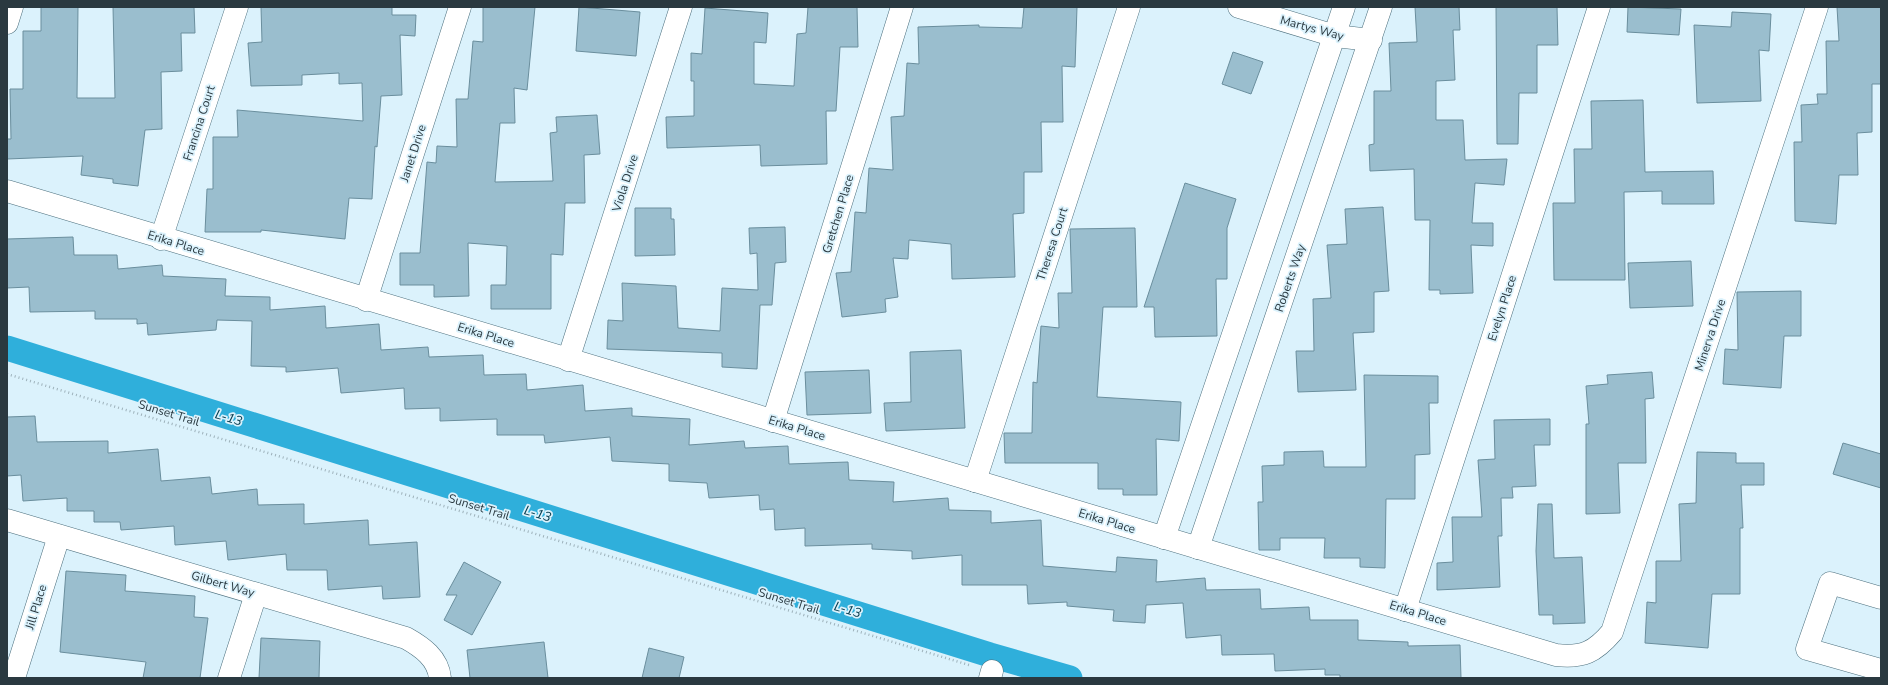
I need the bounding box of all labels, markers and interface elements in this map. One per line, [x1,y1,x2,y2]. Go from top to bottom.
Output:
street label: Martys Way [1278,12,1346,44]
street label: Francina Court [179,83,219,163]
street label: Janet Drive [396,122,430,185]
street label: Viola Drive [608,152,642,215]
street label: Gretchen Place [818,173,858,255]
street label: Theresa Court [1033,205,1072,283]
street label: Erika Place [146,227,206,259]
street label: Roberts Way [1271,241,1309,314]
street label: Evelyn Place [1484,273,1520,343]
street label: Minerva Drive [1691,297,1729,373]
street label: Erika Place [456,319,516,351]
street label: Sunset Trail [136,396,202,430]
water label: L-13 [213,405,245,431]
street label: Erika Place [767,412,827,444]
street label: Sunset Trail [446,490,512,524]
water label: L-13 [522,501,554,527]
street label: Erika Place [1077,505,1137,537]
street label: Gilbert Way [189,567,257,601]
street label: Jill Place [21,583,50,632]
street label: Sunset Trail [756,584,822,618]
water label: L-13 [832,597,864,623]
street label: Erika Place [1388,597,1448,629]

